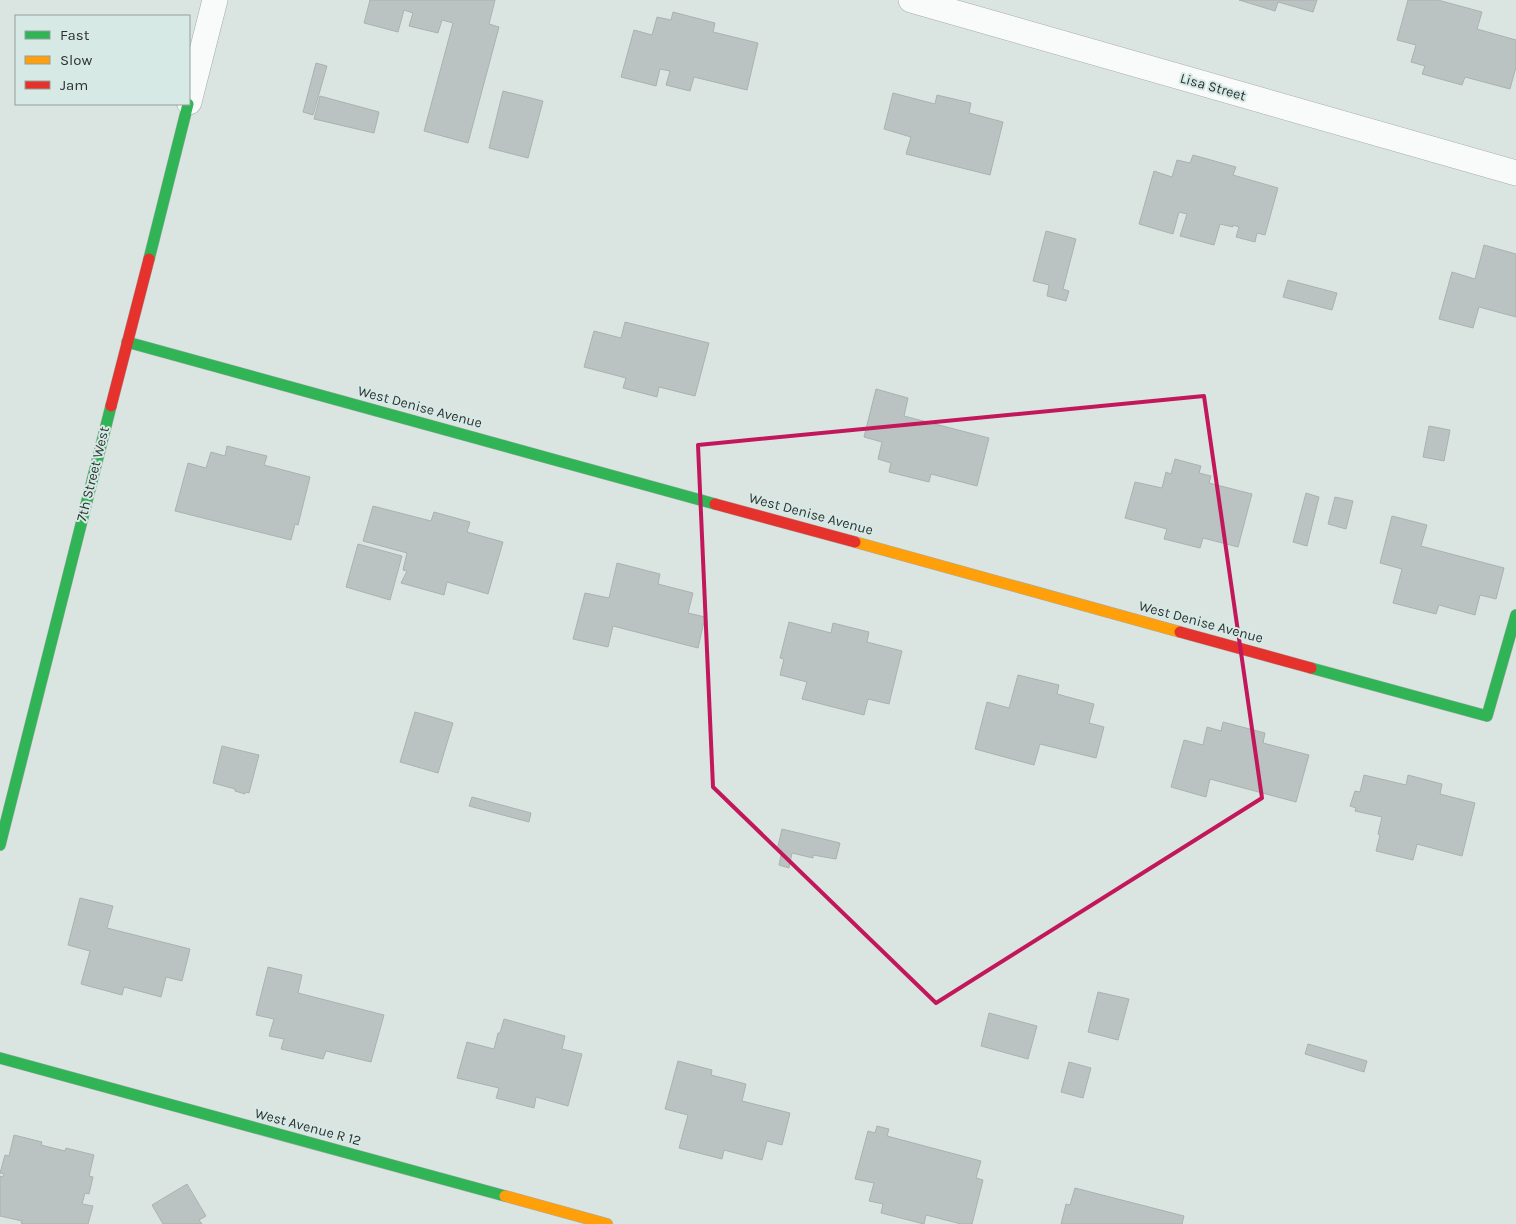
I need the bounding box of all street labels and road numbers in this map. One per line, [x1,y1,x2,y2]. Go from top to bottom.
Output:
street label: Lisa Street [1178,70,1248,104]
street label: West Denise Avenue [356,382,484,432]
street label: 7th Street West [73,425,113,523]
street label: West Denise Avenue [747,489,875,539]
street label: West Denise Avenue [1137,597,1265,647]
street label: West Avenue R 12 [253,1105,363,1149]

